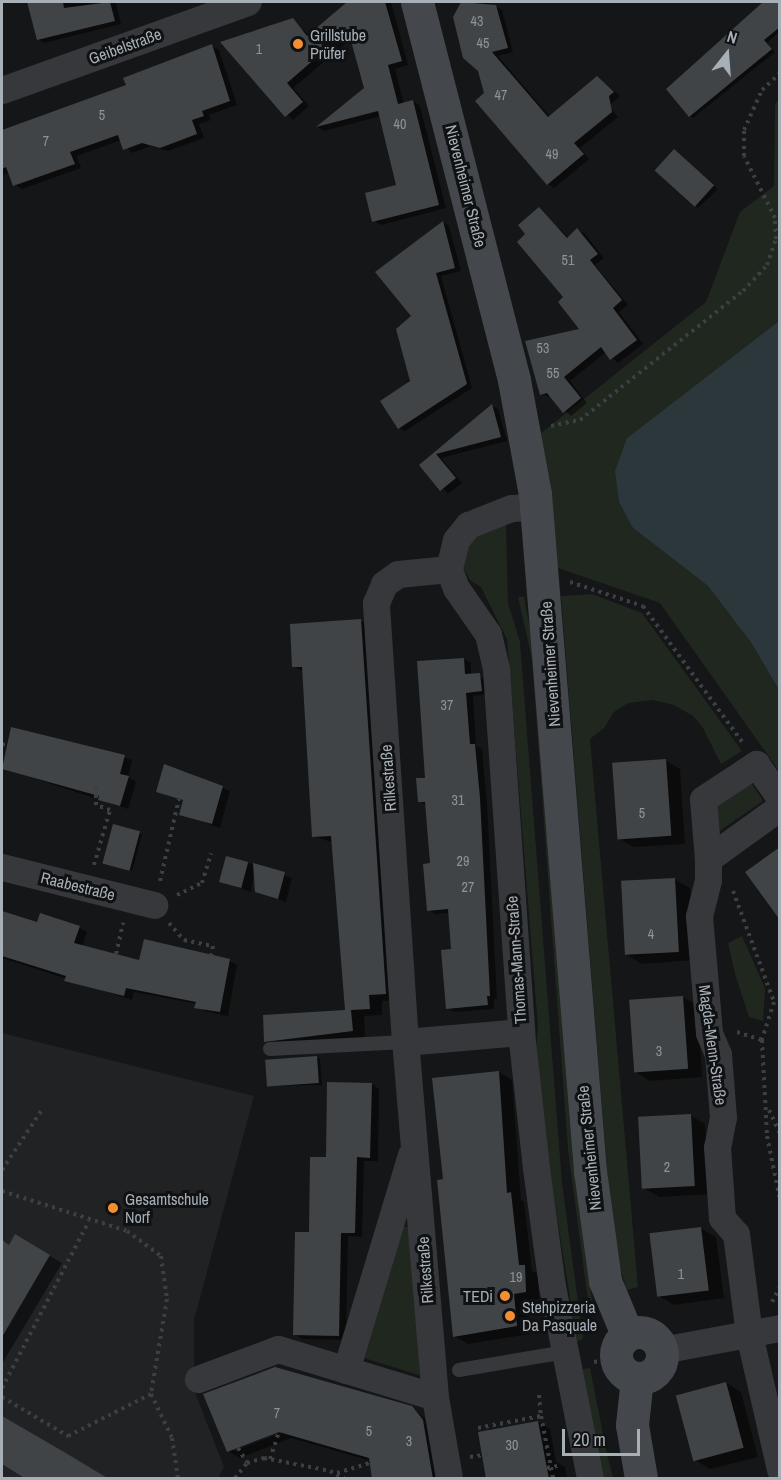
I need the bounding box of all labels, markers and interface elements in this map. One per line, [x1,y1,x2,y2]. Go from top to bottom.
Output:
house number: 43 [471,13,483,29]
street label: Geibelstraße [86,24,164,68]
north arrow [697,24,757,84]
place label: Grillstube Prüfer [310,25,366,63]
text: N [725,25,740,49]
house number: 45 [477,35,489,51]
marker: Grillstube Prüfer [291,37,305,51]
house number: 1 [256,41,262,57]
house number: 47 [495,87,507,103]
house number: 5 [99,107,105,123]
house number: 40 [394,116,406,132]
street label: Nievenheimer Straße [442,123,490,249]
house number: 7 [43,133,49,149]
house number: 49 [546,146,558,162]
house number: 51 [562,252,574,268]
house number: 53 [537,340,549,356]
house number: 55 [547,365,559,381]
street label: Nievenheimer Straße [536,601,564,727]
house number: 37 [441,697,453,713]
street label: Rilkestraße [376,744,400,812]
house number: 31 [452,792,464,808]
house number: 5 [639,805,645,821]
house number: 29 [457,853,469,869]
street label: Raabestraße [39,868,117,904]
house number: 27 [462,879,474,895]
street label: Thomas-Mann-Straße [502,895,530,1025]
house number: 4 [648,926,654,942]
street label: Magda-Menn-Straße [695,984,731,1106]
house number: 3 [656,1043,662,1059]
street label: Nievenheimer Straße [573,1085,605,1211]
house number: 2 [664,1159,670,1175]
place label: Gesamtschule Norf [125,1189,209,1227]
marker: Gesamtschule Norf [106,1201,120,1215]
street label: Rilkestraße [413,1236,437,1304]
house number: 1 [678,1266,684,1282]
house number: 19 [510,1269,522,1285]
place label: TEDi [463,1286,493,1306]
marker: TEDi [498,1289,512,1303]
place label: Stehpizzeria Da Pasquale [522,1297,597,1335]
marker: Stehpizzeria Da Pasquale [503,1309,517,1323]
house number: 7 [274,1405,280,1421]
scale bar [565,1417,643,1455]
house number: 5 [366,1423,372,1439]
text: 20 m [573,1427,606,1452]
house number: 3 [406,1433,412,1449]
house number: 30 [506,1437,518,1453]

